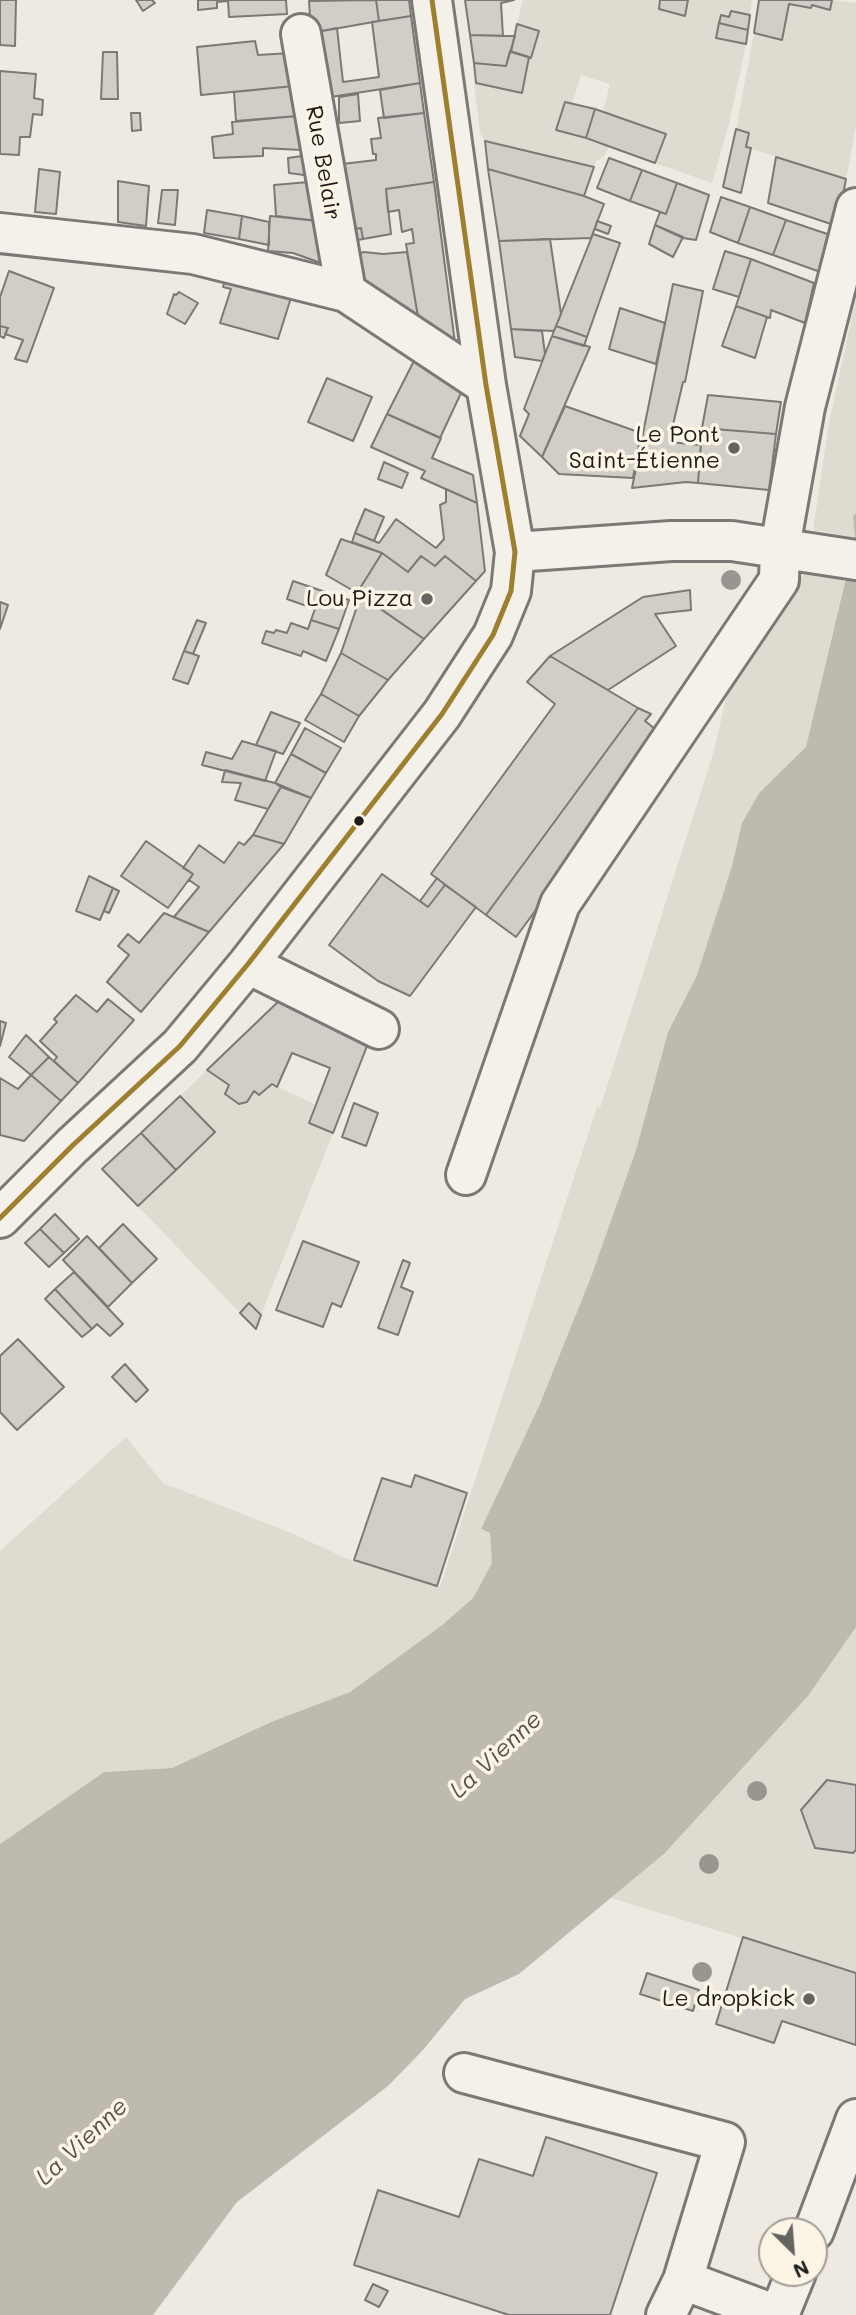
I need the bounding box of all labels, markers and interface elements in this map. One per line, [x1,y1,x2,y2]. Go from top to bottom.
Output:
street label: Rue Belair [299,103,347,223]
place label: Le Pont Saint-Étienne [569,421,720,475]
marker: Le Pont Saint-Étienne [726,440,742,456]
place label: Lou Pizza [306,585,413,613]
marker: Lou Pizza [419,591,435,607]
unlabelled marker [352,814,366,828]
water label: La Vienne [444,1705,548,1805]
place label: Le dropkick [662,1985,795,2013]
marker: Le dropkick [801,1991,817,2007]
water label: La Vienne [30,2092,134,2192]
north arrow [758,2217,828,2287]
text: N [789,2255,813,2284]

